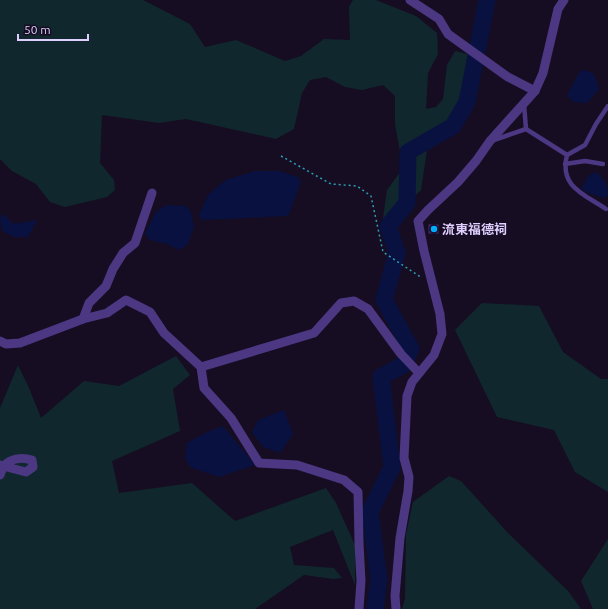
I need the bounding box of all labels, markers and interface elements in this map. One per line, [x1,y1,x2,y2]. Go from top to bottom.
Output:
scale bar [18,16,88,42]
text: 50 m [24,23,51,36]
place label: 流東福德祠 [442,222,507,236]
marker: 流東福德祠 [429,224,439,234]

